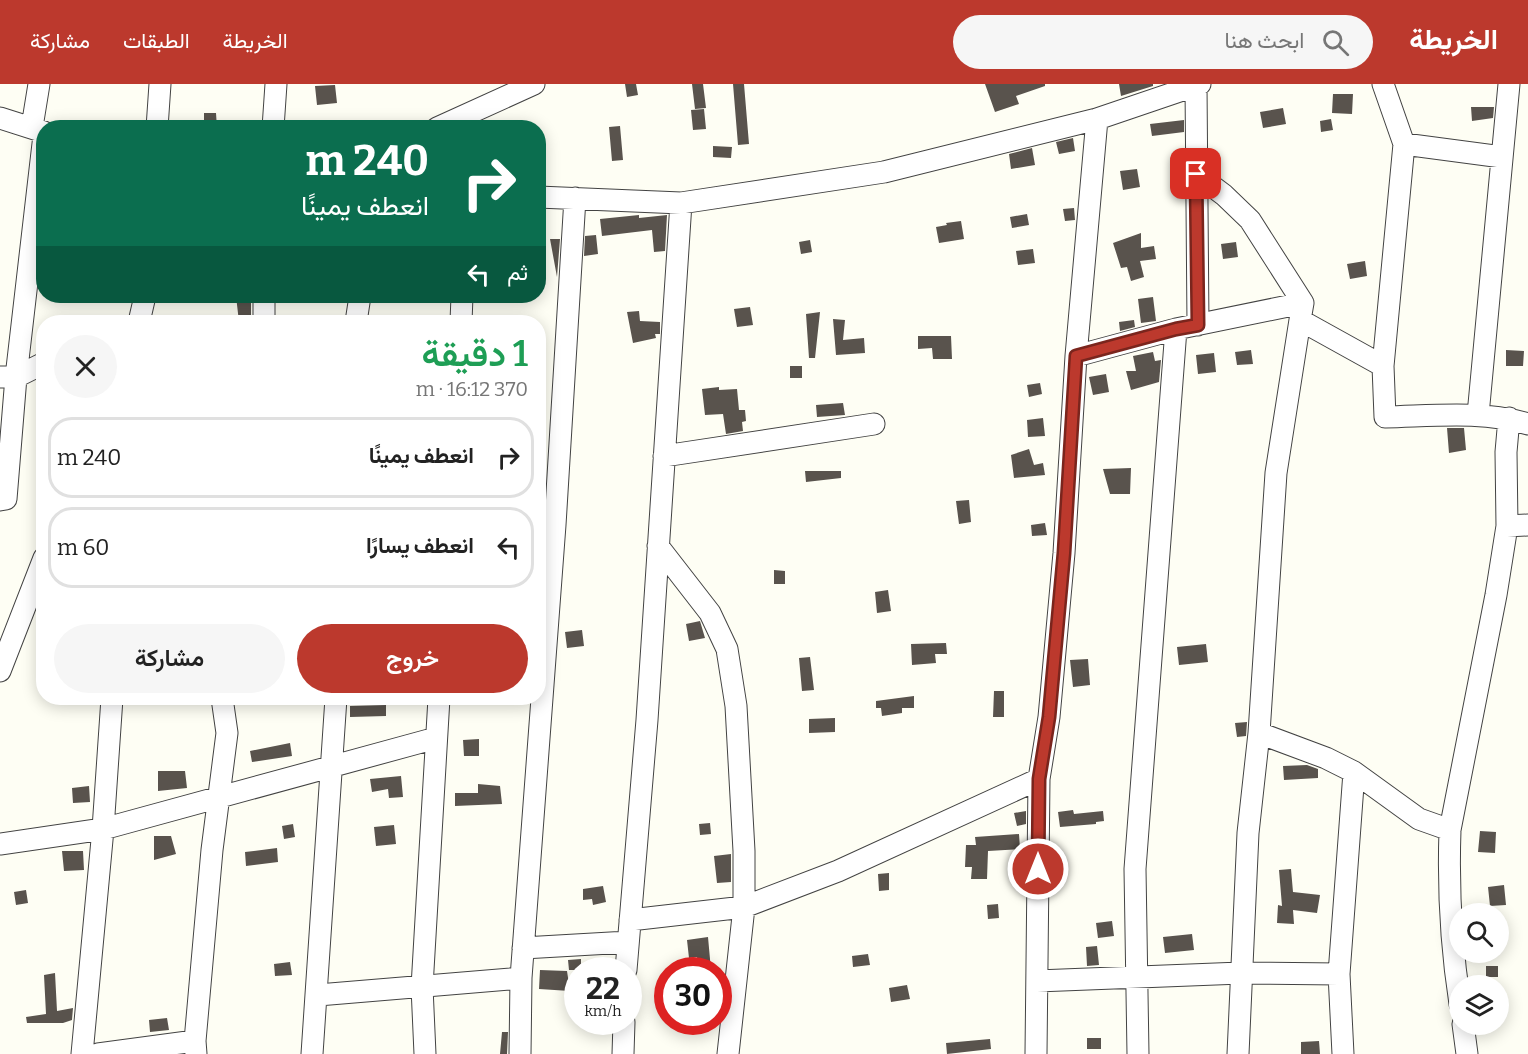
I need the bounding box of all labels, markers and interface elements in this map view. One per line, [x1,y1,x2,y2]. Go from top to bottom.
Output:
search box [953,15,1373,69]
text: الخريطة [1409,23,1498,56]
icon: search [1319,26,1352,59]
text: ابحث هنا [1224,27,1304,54]
text: مشاركة [30,28,90,54]
text: الطبقات [123,28,190,54]
text: الخريطة [223,28,288,54]
text: 240 m [305,136,429,186]
icon: right [450,144,528,222]
pin [1170,148,1221,199]
icon: arrive [1179,157,1212,190]
text: انعطف يمينًا [301,190,429,222]
icon: left [462,258,495,291]
text: ثم [507,259,528,286]
text: 1 دقيقة [422,332,528,376]
button: close [54,335,117,398]
text: 370 m · 16:12 [416,377,528,401]
icon: right [492,441,525,474]
text: انعطف يمينًا [369,442,474,469]
text: 240 m [57,444,121,471]
icon: left [492,531,525,564]
text: انعطف يسارًا [366,532,474,559]
text: 60 m [57,534,109,561]
button: مشاركة [54,624,285,693]
button: خروج [297,624,528,693]
position arrow [1006,837,1070,901]
map controls [1449,903,1509,1035]
button: search [1449,903,1509,963]
speed limit sign: 30 [654,957,732,1035]
text: 22 [586,971,620,1007]
button: layers [1449,975,1509,1035]
text: km/h [584,1002,622,1020]

